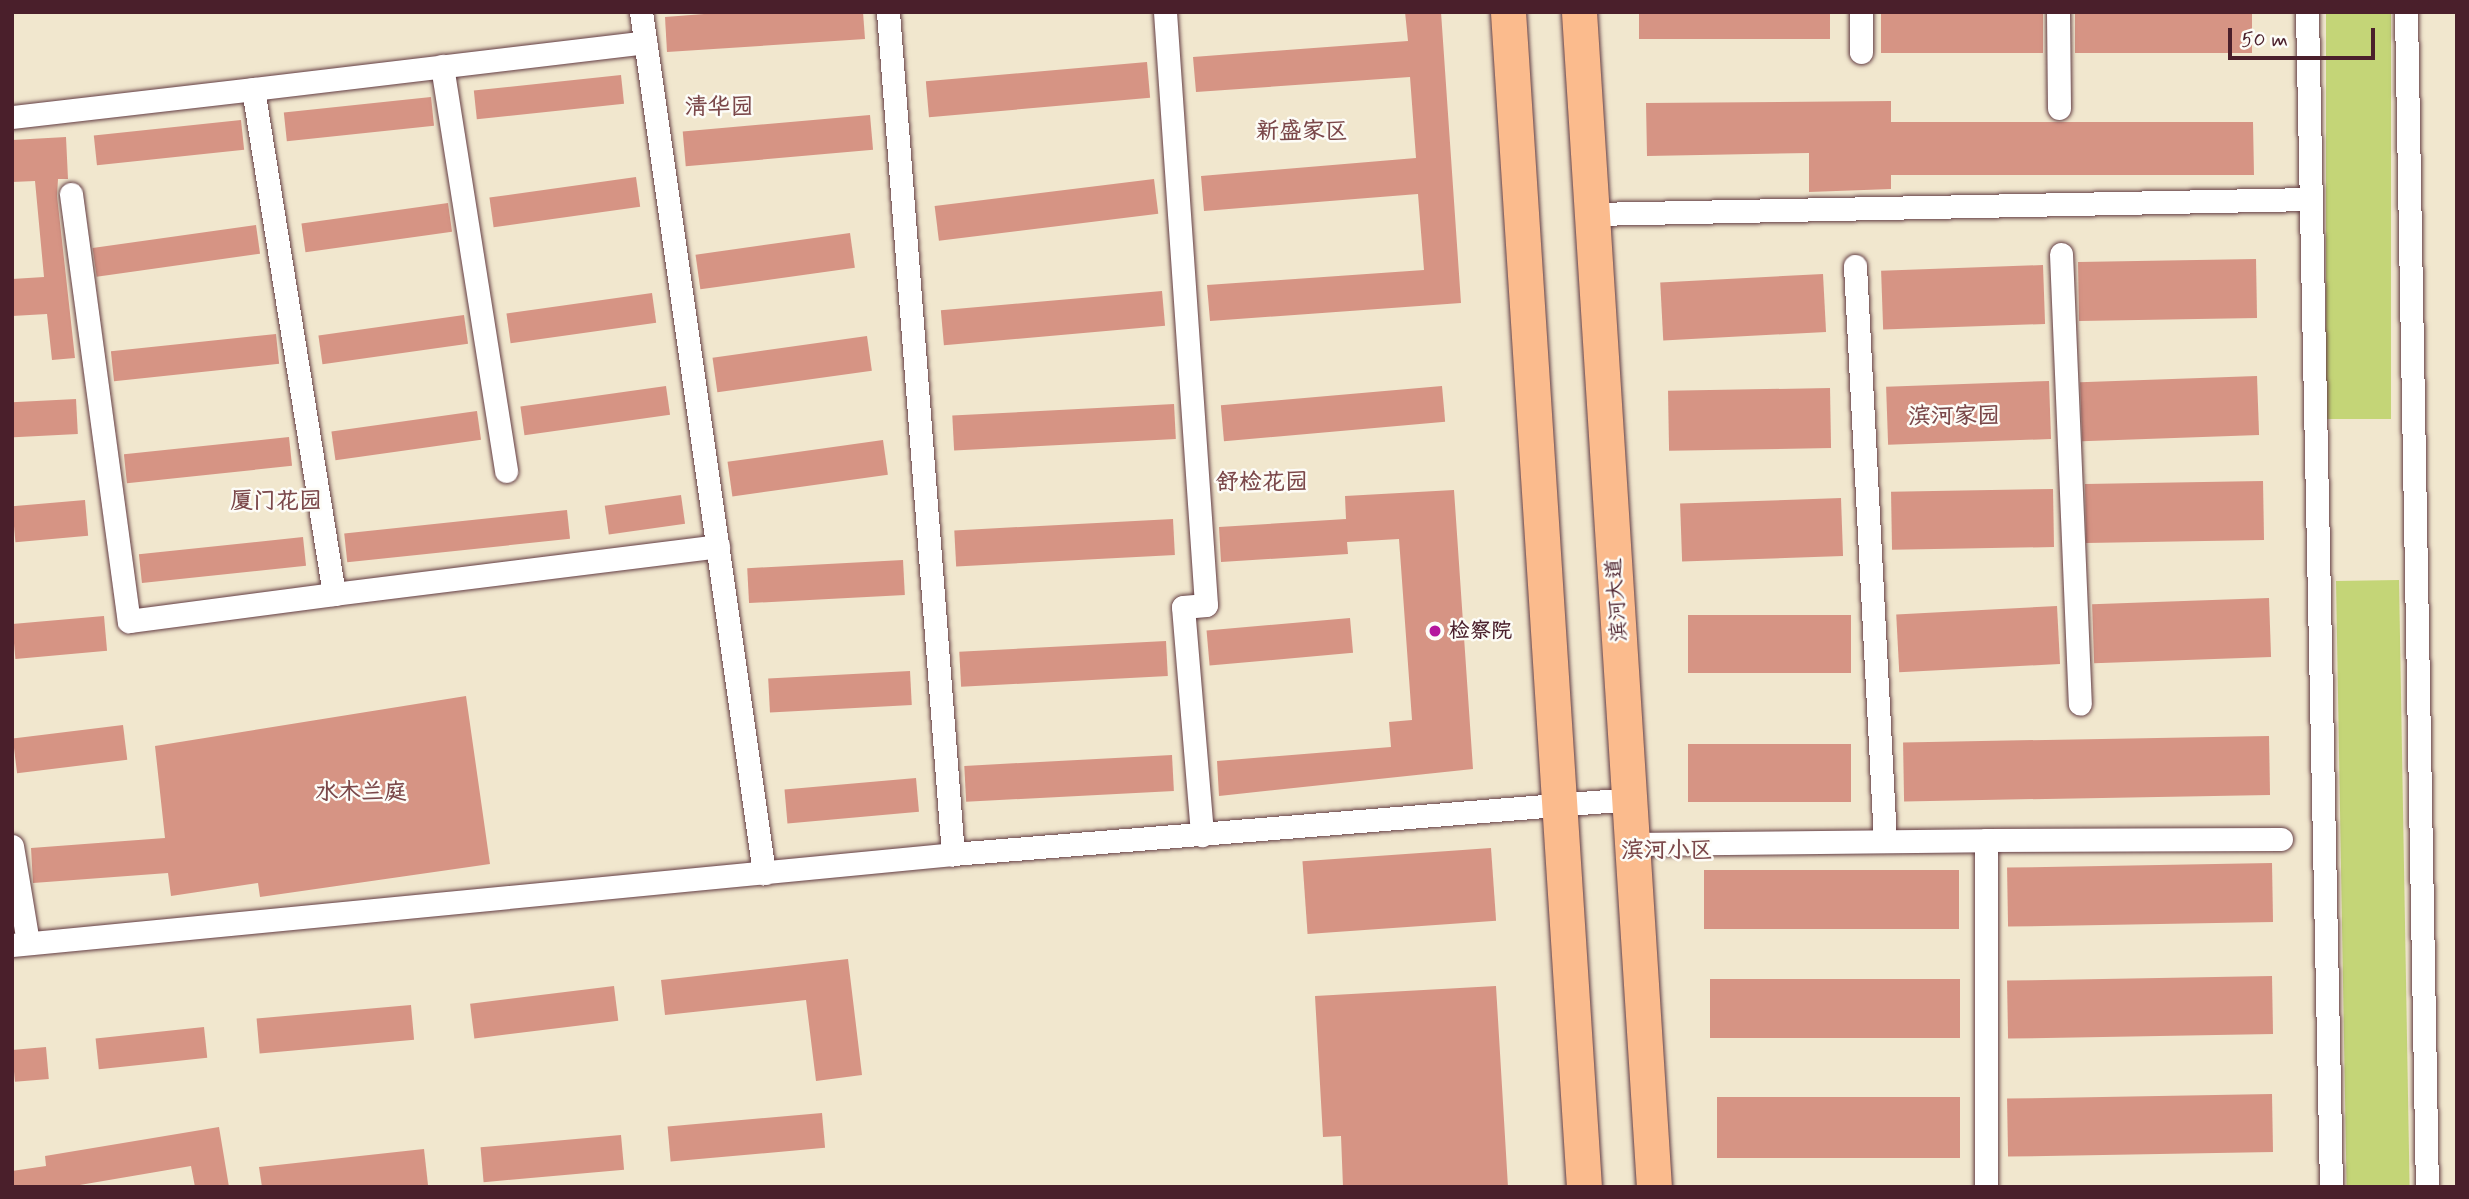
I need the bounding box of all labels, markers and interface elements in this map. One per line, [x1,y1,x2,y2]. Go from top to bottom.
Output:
scale bar [2231,14,2378,58]
text: 50 m [2241,26,2288,54]
district label: 清华园 [685,94,753,122]
district label: 新盛家区 [1256,118,1348,146]
district label: 滨河家园 [1908,403,2000,431]
district label: 舒检花园 [1216,469,1308,497]
district label: 厦门花园 [230,488,322,516]
street label: 滨河大道 [1602,557,1632,643]
place label: 检察院 [1449,618,1512,644]
marker: 检察院 [1427,623,1443,639]
district label: 水木兰庭 [315,779,407,807]
district label: 滨河小区 [1621,837,1713,865]

